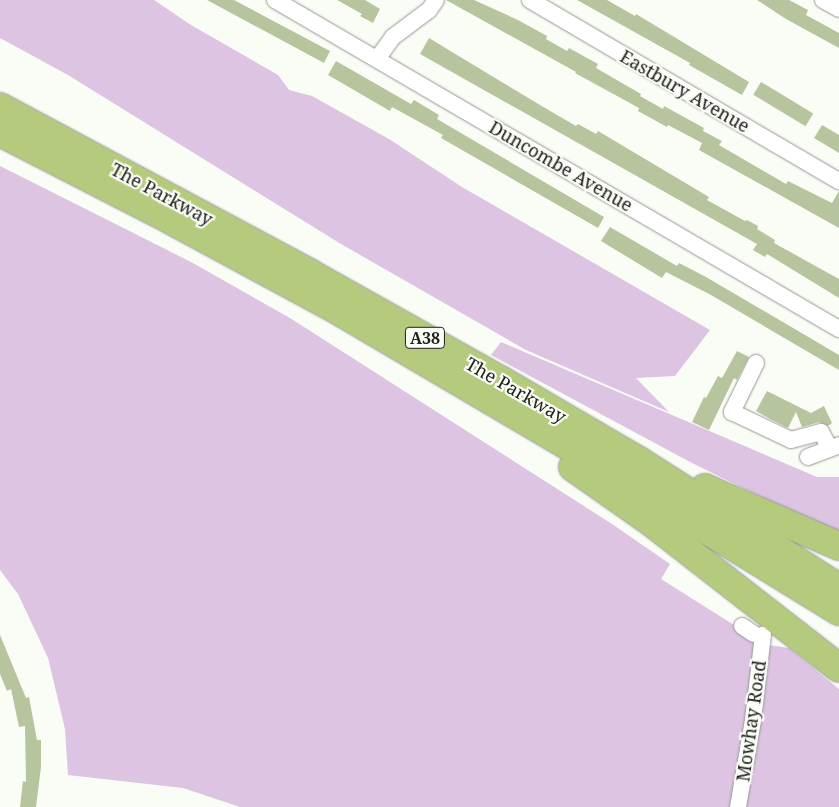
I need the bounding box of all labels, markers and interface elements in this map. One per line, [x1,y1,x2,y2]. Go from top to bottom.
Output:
street label: Eastbury Avenue [616,45,754,137]
street label: Duncombe Avenue [485,116,637,216]
street label: The Parkway [107,158,217,230]
road number: A38 [404,324,446,352]
street label: The Parkway [462,353,570,427]
street label: Mowhay Road [732,659,770,783]

